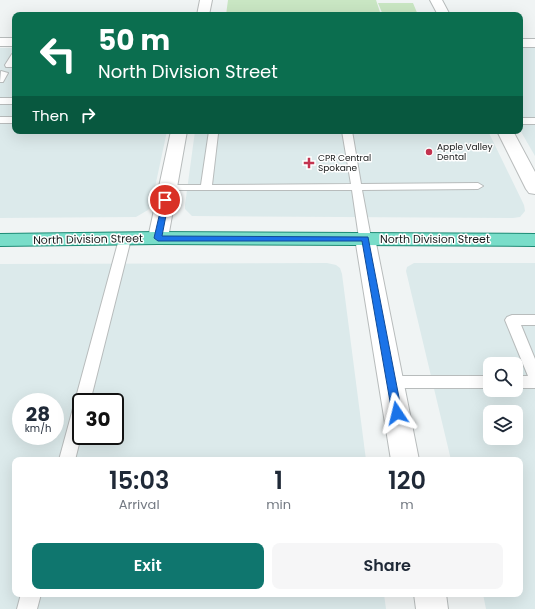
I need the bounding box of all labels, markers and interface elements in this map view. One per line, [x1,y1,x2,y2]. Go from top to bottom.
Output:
text: 50 m [98,21,170,60]
icon: left [32,28,84,80]
text: North Division Street [98,59,278,84]
icon: right [77,104,99,126]
text: Then [32,105,69,126]
place label: Apple Valley Dental [437,141,493,163]
marker: Apple Valley Dental [424,147,434,157]
place label: CPR Central Spokane [318,152,371,174]
marker: CPR Central Spokane [303,157,315,169]
pin [148,183,182,217]
icon: arrive [154,189,176,211]
street label: North Division Street [33,230,143,248]
street label: North Division Street [380,231,490,247]
map controls [483,357,523,445]
button: search [483,357,523,397]
position arrow [376,392,418,434]
speed limit sign: 30 [72,393,124,445]
text: 28 [26,400,50,428]
button: layers [483,405,523,445]
text: km/h [25,421,51,436]
text: 15:03 [109,464,169,497]
text: 1 [274,464,283,497]
text: 120 [388,464,426,497]
text: Arrival [119,495,160,514]
text: min [266,495,291,514]
text: m [400,495,414,514]
button: Exit [32,543,264,589]
button: Share [272,543,503,589]

